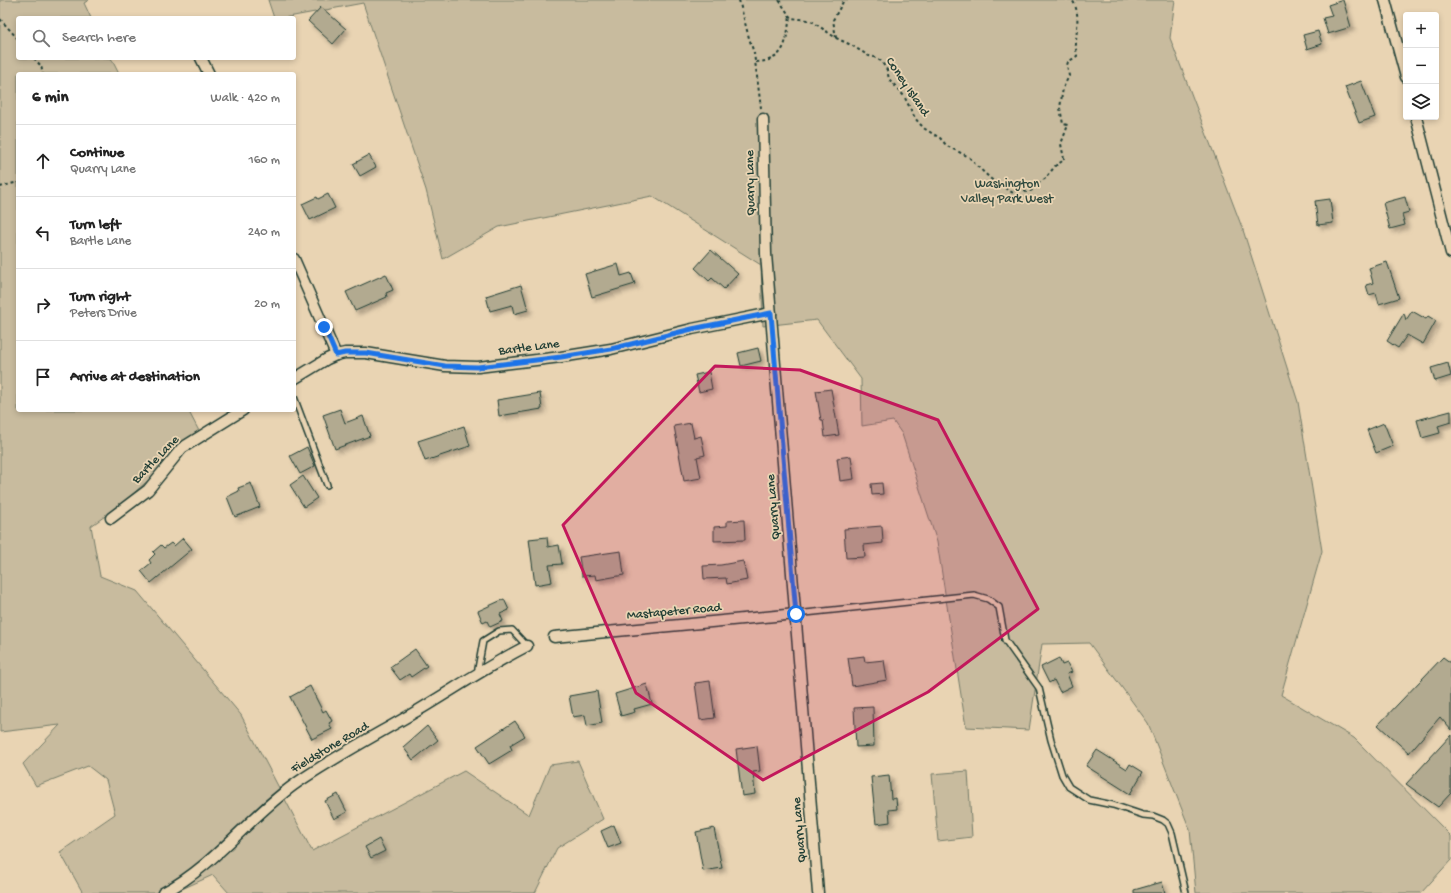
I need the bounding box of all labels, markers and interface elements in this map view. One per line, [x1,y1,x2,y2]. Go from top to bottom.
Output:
map controls [1403,12,1439,120]
button: + [1403,12,1439,48]
search box [16,16,296,60]
icon: search [30,27,52,49]
text: Search here [62,29,136,47]
button: − [1403,48,1439,84]
street label: Coney Island [882,55,933,120]
button: layers [1403,84,1439,120]
text: 6 min [32,88,68,108]
text: Walk · 420 m [211,91,280,106]
text: Continue [70,144,124,162]
icon: ahead [32,150,54,172]
street label: Quarry Lane [743,150,759,216]
text: 160 m [248,153,280,168]
text: Quarry Lane [70,162,136,177]
park label: Washington Valley Park West [960,177,1055,207]
text: Turn left [70,216,121,234]
icon: left [32,222,54,244]
text: 240 m [248,225,280,240]
text: Bartle Lane [70,234,131,249]
text: Turn right [70,288,130,306]
icon: right [32,294,54,316]
text: 20 m [254,297,280,312]
text: Peters Drive [70,306,137,321]
route end [315,318,333,336]
street label: Bartle Lane [497,337,561,359]
icon: arrive [32,366,54,388]
text: Arrive at destination [70,368,200,386]
street label: Bartle Lane [129,433,183,488]
street label: Quarry Lane [764,473,784,540]
street label: Mastapeter Road [626,600,723,624]
route start [787,605,805,623]
street label: Fieldstone Road [288,718,373,778]
street label: Quarry Lane [790,796,810,863]

